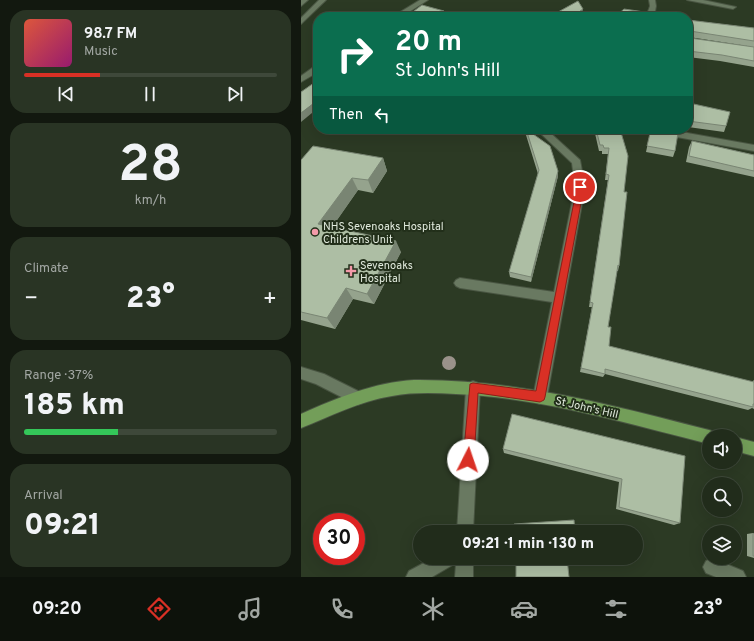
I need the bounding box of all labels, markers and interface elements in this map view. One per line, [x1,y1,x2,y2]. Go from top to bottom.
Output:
text: 98.7 FM [84,25,137,44]
text: 20 m [395,25,462,61]
icon: right [329,28,381,80]
text: Music [84,44,118,60]
text: St John's Hill [395,60,500,83]
icon: previous [55,83,77,105]
icon: pause [139,83,161,105]
icon: next [224,83,246,105]
icon: left [371,104,393,126]
text: Then [329,106,363,125]
text: 28 [118,134,183,200]
pin [563,170,597,204]
icon: arrive [569,176,591,198]
text: km/h [135,193,166,209]
place label: NHS Sevenoaks Hospital Childrens Unit [323,220,444,247]
marker: NHS Sevenoaks Hospital Childrens Unit [310,227,320,237]
place label: Sevenoaks Hospital [360,259,413,286]
text: Climate [24,261,69,277]
marker: Sevenoaks Hospital [345,265,357,277]
text: 23° [126,281,175,318]
text: − [24,286,38,313]
text: + [263,286,277,313]
text: Range · 37% [24,368,93,384]
text: 185 km [24,388,125,425]
street label: St John's Hill [554,394,620,422]
map controls [702,429,742,565]
button: sound [702,429,742,469]
position arrow [447,439,489,481]
button: search [702,477,742,517]
text: Arrival [24,488,63,504]
text: 09:21 [24,508,101,545]
speed limit sign: 30 [313,513,365,565]
button: layers [702,525,742,565]
text: 09:21 · 1 min · 130 m [462,535,594,554]
icon: directions [145,595,173,623]
icon: music [236,595,264,623]
icon: phone [328,595,356,623]
icon: climate [419,595,447,623]
icon: car [510,595,538,623]
icon: filters [602,595,630,623]
text: 09:20 [32,598,82,621]
text: 23° [693,598,722,621]

